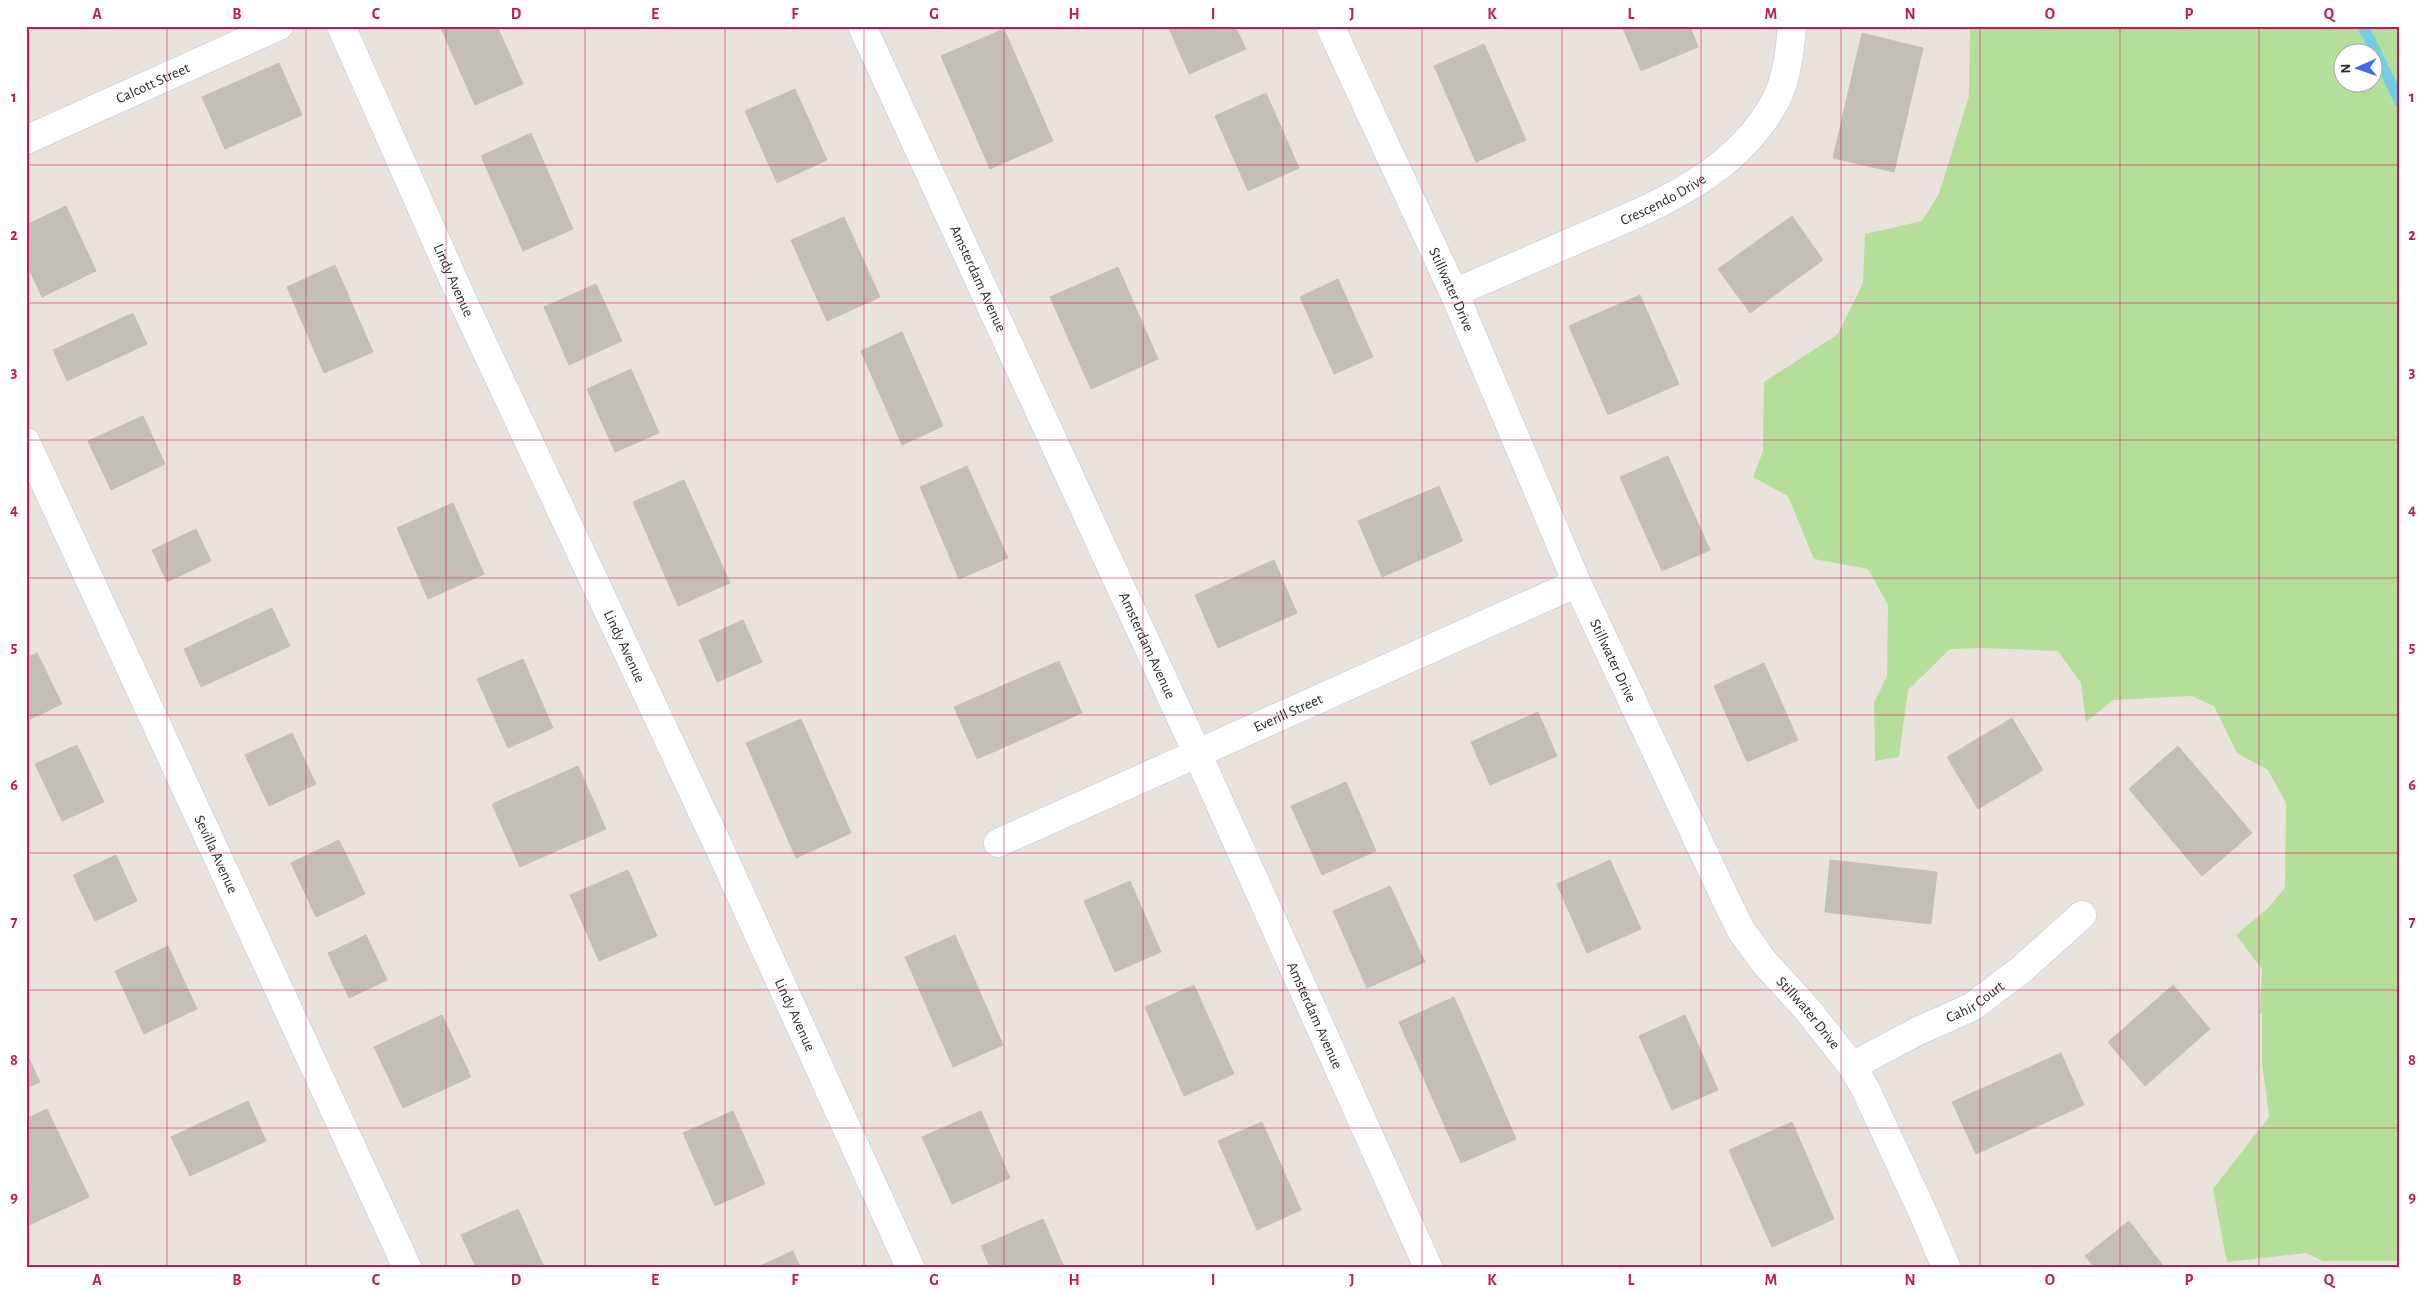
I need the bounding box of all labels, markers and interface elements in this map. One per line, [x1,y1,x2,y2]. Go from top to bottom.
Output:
text: A [92,6,102,22]
text: B [232,6,242,22]
text: C [372,6,381,22]
text: D [511,6,522,22]
text: E [651,6,659,22]
text: F [791,6,799,22]
text: G [929,6,939,22]
text: H [1068,6,1080,22]
text: I [1211,6,1215,22]
text: J [1349,6,1355,22]
text: K [1487,6,1497,22]
text: L [1628,6,1635,22]
text: M [1765,6,1777,22]
text: N [1904,6,1916,22]
text: O [2045,6,2055,22]
text: P [2185,6,2194,22]
text: Q [2324,6,2336,23]
north arrow [2334,42,2384,92]
street label: Calcott Street [114,60,192,106]
text: N [2339,63,2353,74]
text: 1 [11,89,17,105]
text: 1 [2409,89,2415,105]
street label: Crescendo Drive [1618,171,1709,228]
street label: Amsterdam Avenue [947,223,1009,334]
text: 2 [10,227,18,243]
text: 2 [2408,227,2416,243]
street label: Lindy Avenue [431,242,476,319]
street label: Stillwater Drive [1426,245,1476,334]
text: 3 [11,364,18,380]
text: 3 [2409,364,2416,380]
text: 4 [10,502,18,518]
text: 4 [2408,502,2416,518]
street label: Amsterdam Avenue [1116,590,1178,701]
street label: Lindy Avenue [601,608,648,685]
street label: Stillwater Drive [1587,617,1639,705]
text: 5 [11,639,18,655]
text: 5 [2409,639,2416,655]
street label: Everill Street [1252,691,1325,735]
text: 6 [10,777,18,793]
text: 6 [2408,777,2416,793]
street label: Sevilla Avenue [191,813,240,896]
text: 7 [11,914,18,930]
text: 7 [2409,914,2416,930]
street label: Amsterdam Avenue [1284,960,1345,1071]
street label: Stillwater Drive [1773,974,1843,1052]
street label: Lindy Avenue [772,976,818,1054]
street label: Cahir Court [1944,978,2007,1026]
text: 8 [10,1052,18,1068]
text: 8 [2408,1052,2416,1068]
text: 9 [10,1189,18,1205]
text: 9 [2408,1189,2416,1205]
text: A [92,1272,102,1288]
text: B [232,1272,242,1288]
text: C [372,1272,381,1288]
text: D [511,1272,522,1288]
text: E [651,1272,659,1288]
text: F [791,1272,799,1288]
text: G [929,1272,939,1288]
text: H [1068,1272,1080,1288]
text: I [1211,1272,1215,1288]
text: J [1349,1272,1355,1288]
text: K [1487,1272,1497,1288]
text: L [1628,1272,1635,1288]
text: M [1765,1272,1777,1288]
text: N [1904,1272,1916,1288]
text: O [2045,1272,2055,1288]
text: P [2185,1272,2194,1288]
text: Q [2324,1272,2336,1289]

